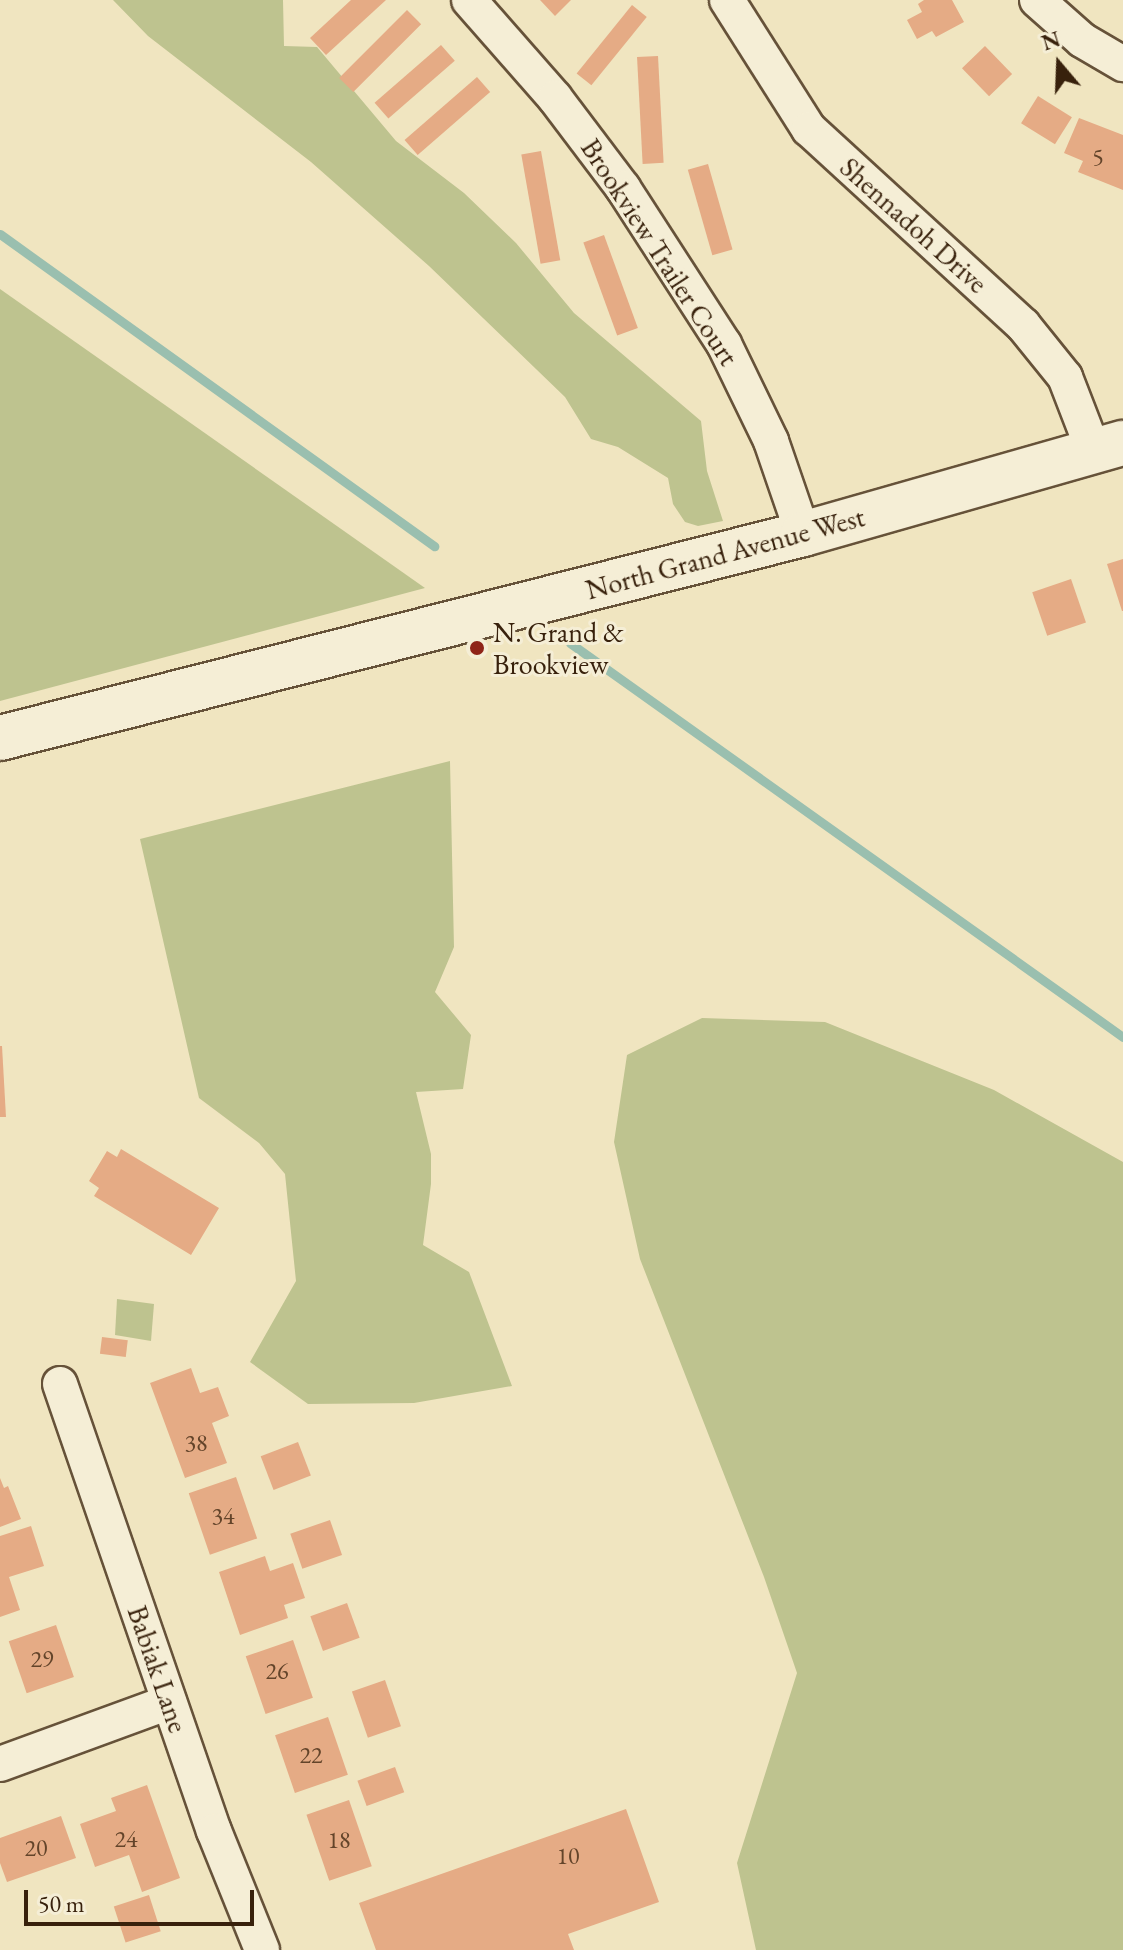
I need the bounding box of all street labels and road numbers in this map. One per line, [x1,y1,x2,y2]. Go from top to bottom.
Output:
street label: Brookview Trailer Court [574,132,746,372]
street label: Shennadoh Drive [833,150,995,300]
street label: North Grand Avenue West [582,500,868,606]
street label: Babiak Lane [121,1601,195,1737]

